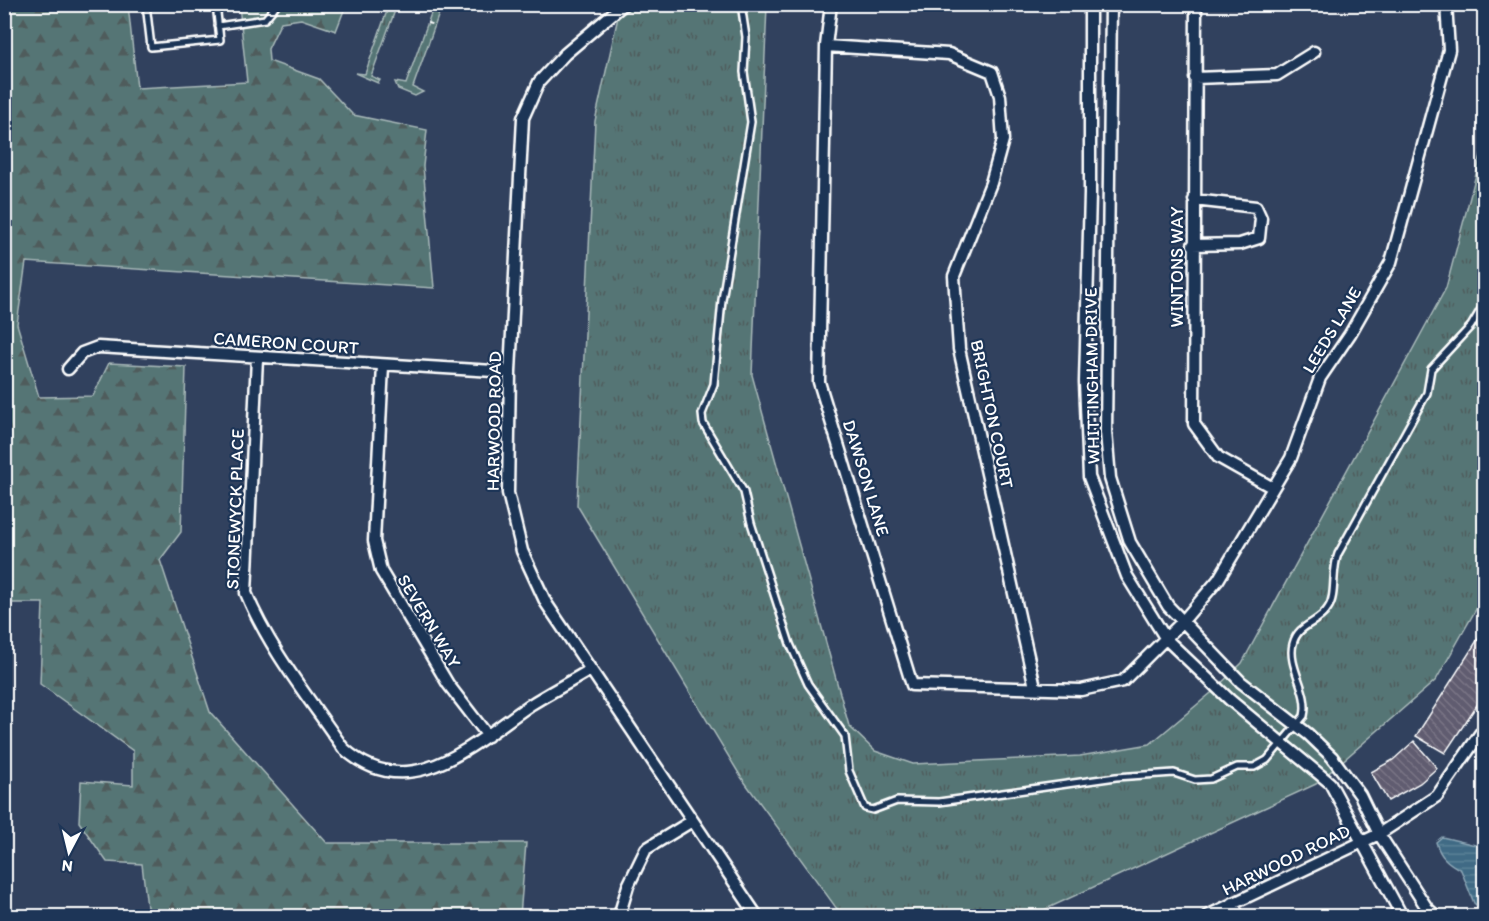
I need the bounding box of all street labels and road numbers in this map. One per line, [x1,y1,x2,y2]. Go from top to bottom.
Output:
street label: WINTONS WAY [1166,206,1188,327]
street label: LEEDS LANE [1297,283,1367,377]
street label: WHITTINGHAM DRIVE [1079,287,1105,465]
street label: CAMERON COURT [213,327,359,359]
street label: BRIGHTON COURT [965,338,1019,490]
street label: HARWOOD ROAD [482,351,506,491]
street label: DAWSON LANE [838,417,894,539]
street label: STONEWYCK PLACE [221,428,249,590]
street label: SEVERN WAY [392,570,466,672]
street label: HARWOOD ROAD [1218,819,1354,901]

